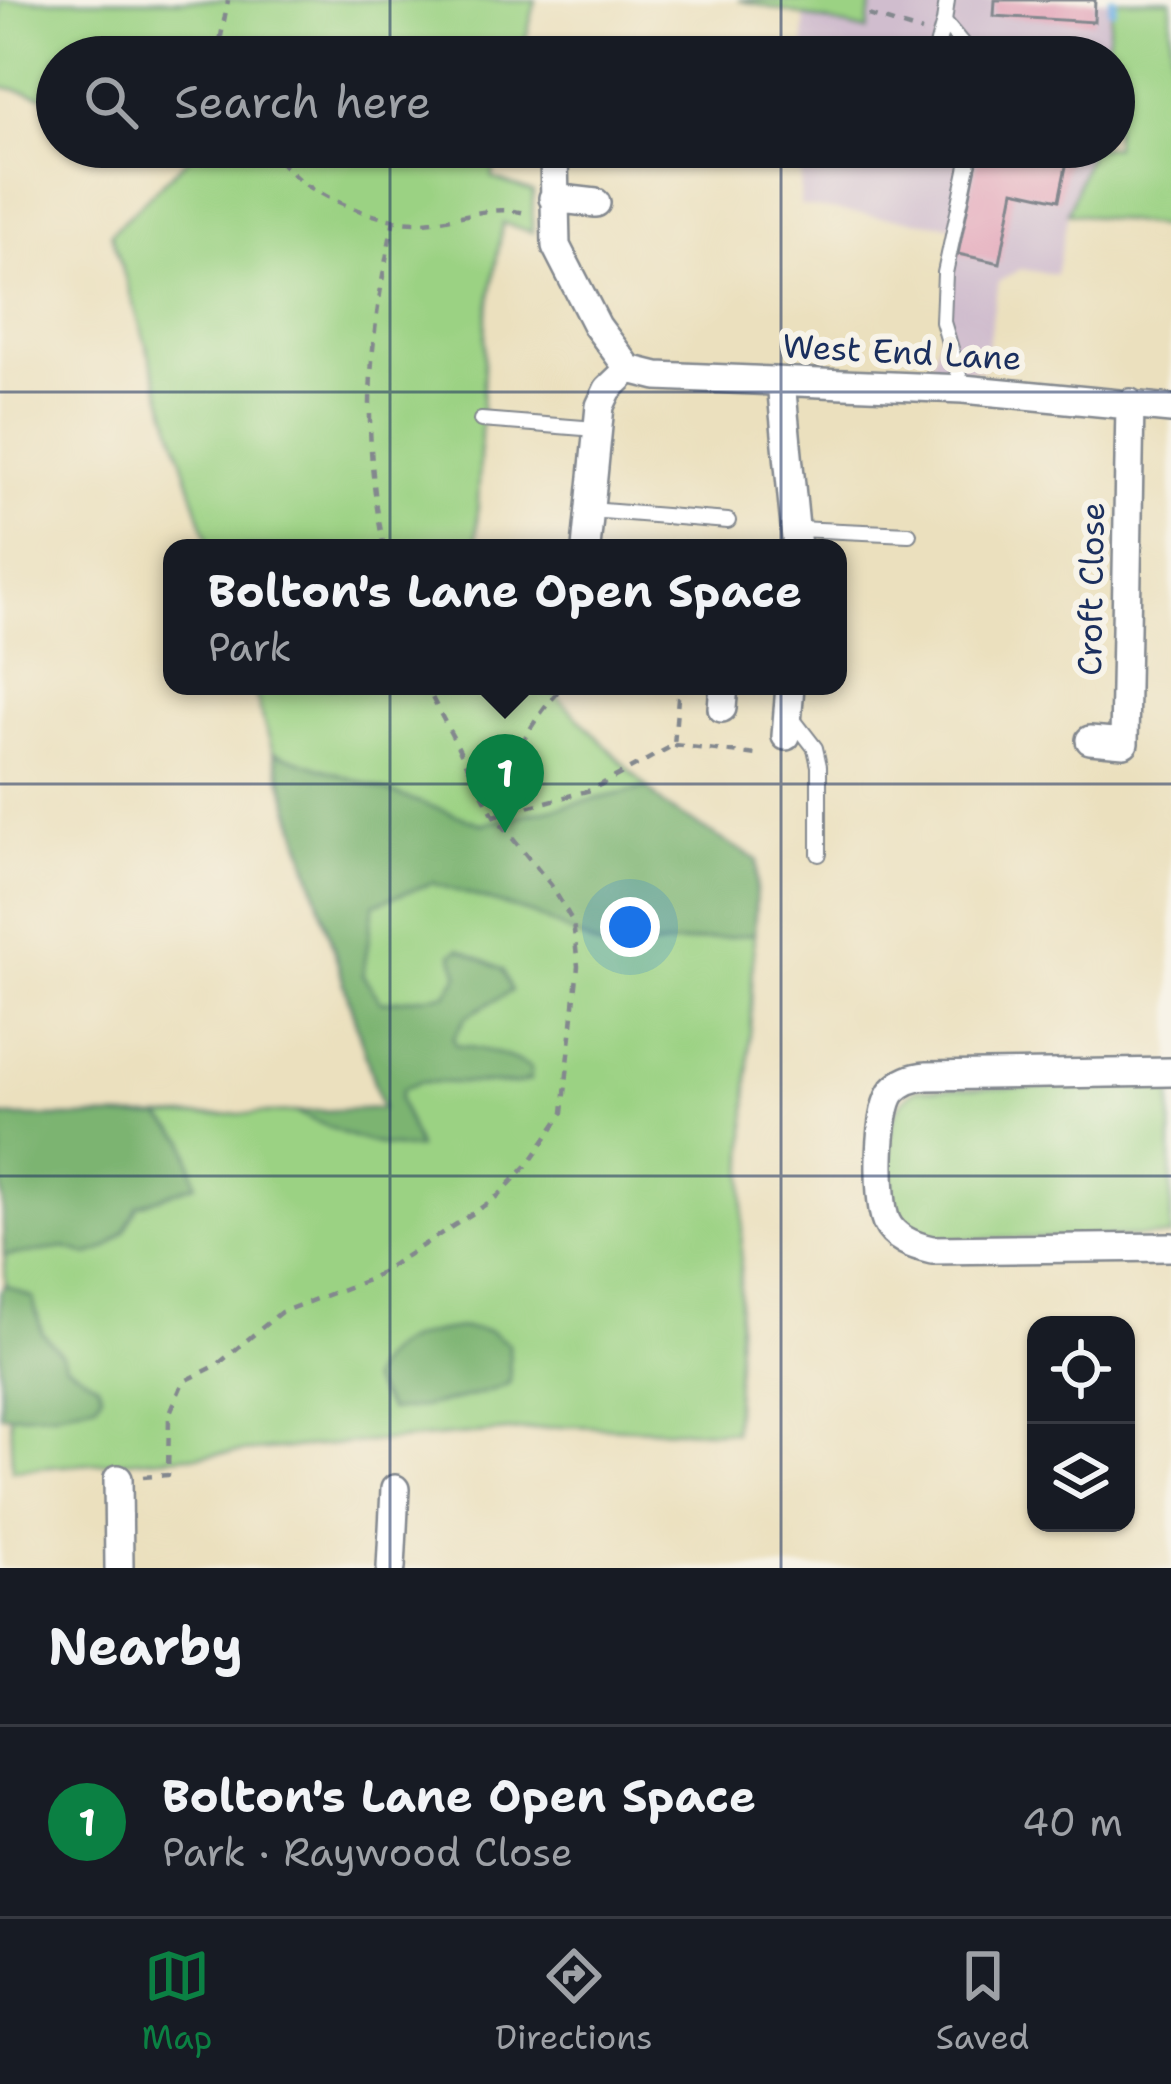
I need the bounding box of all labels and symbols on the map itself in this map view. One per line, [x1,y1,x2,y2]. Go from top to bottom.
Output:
street label: West End Lane [781,323,1023,381]
street label: Croft Close [1067,502,1115,676]
pin: 1 [466,734,544,833]
your location [600,897,660,957]

